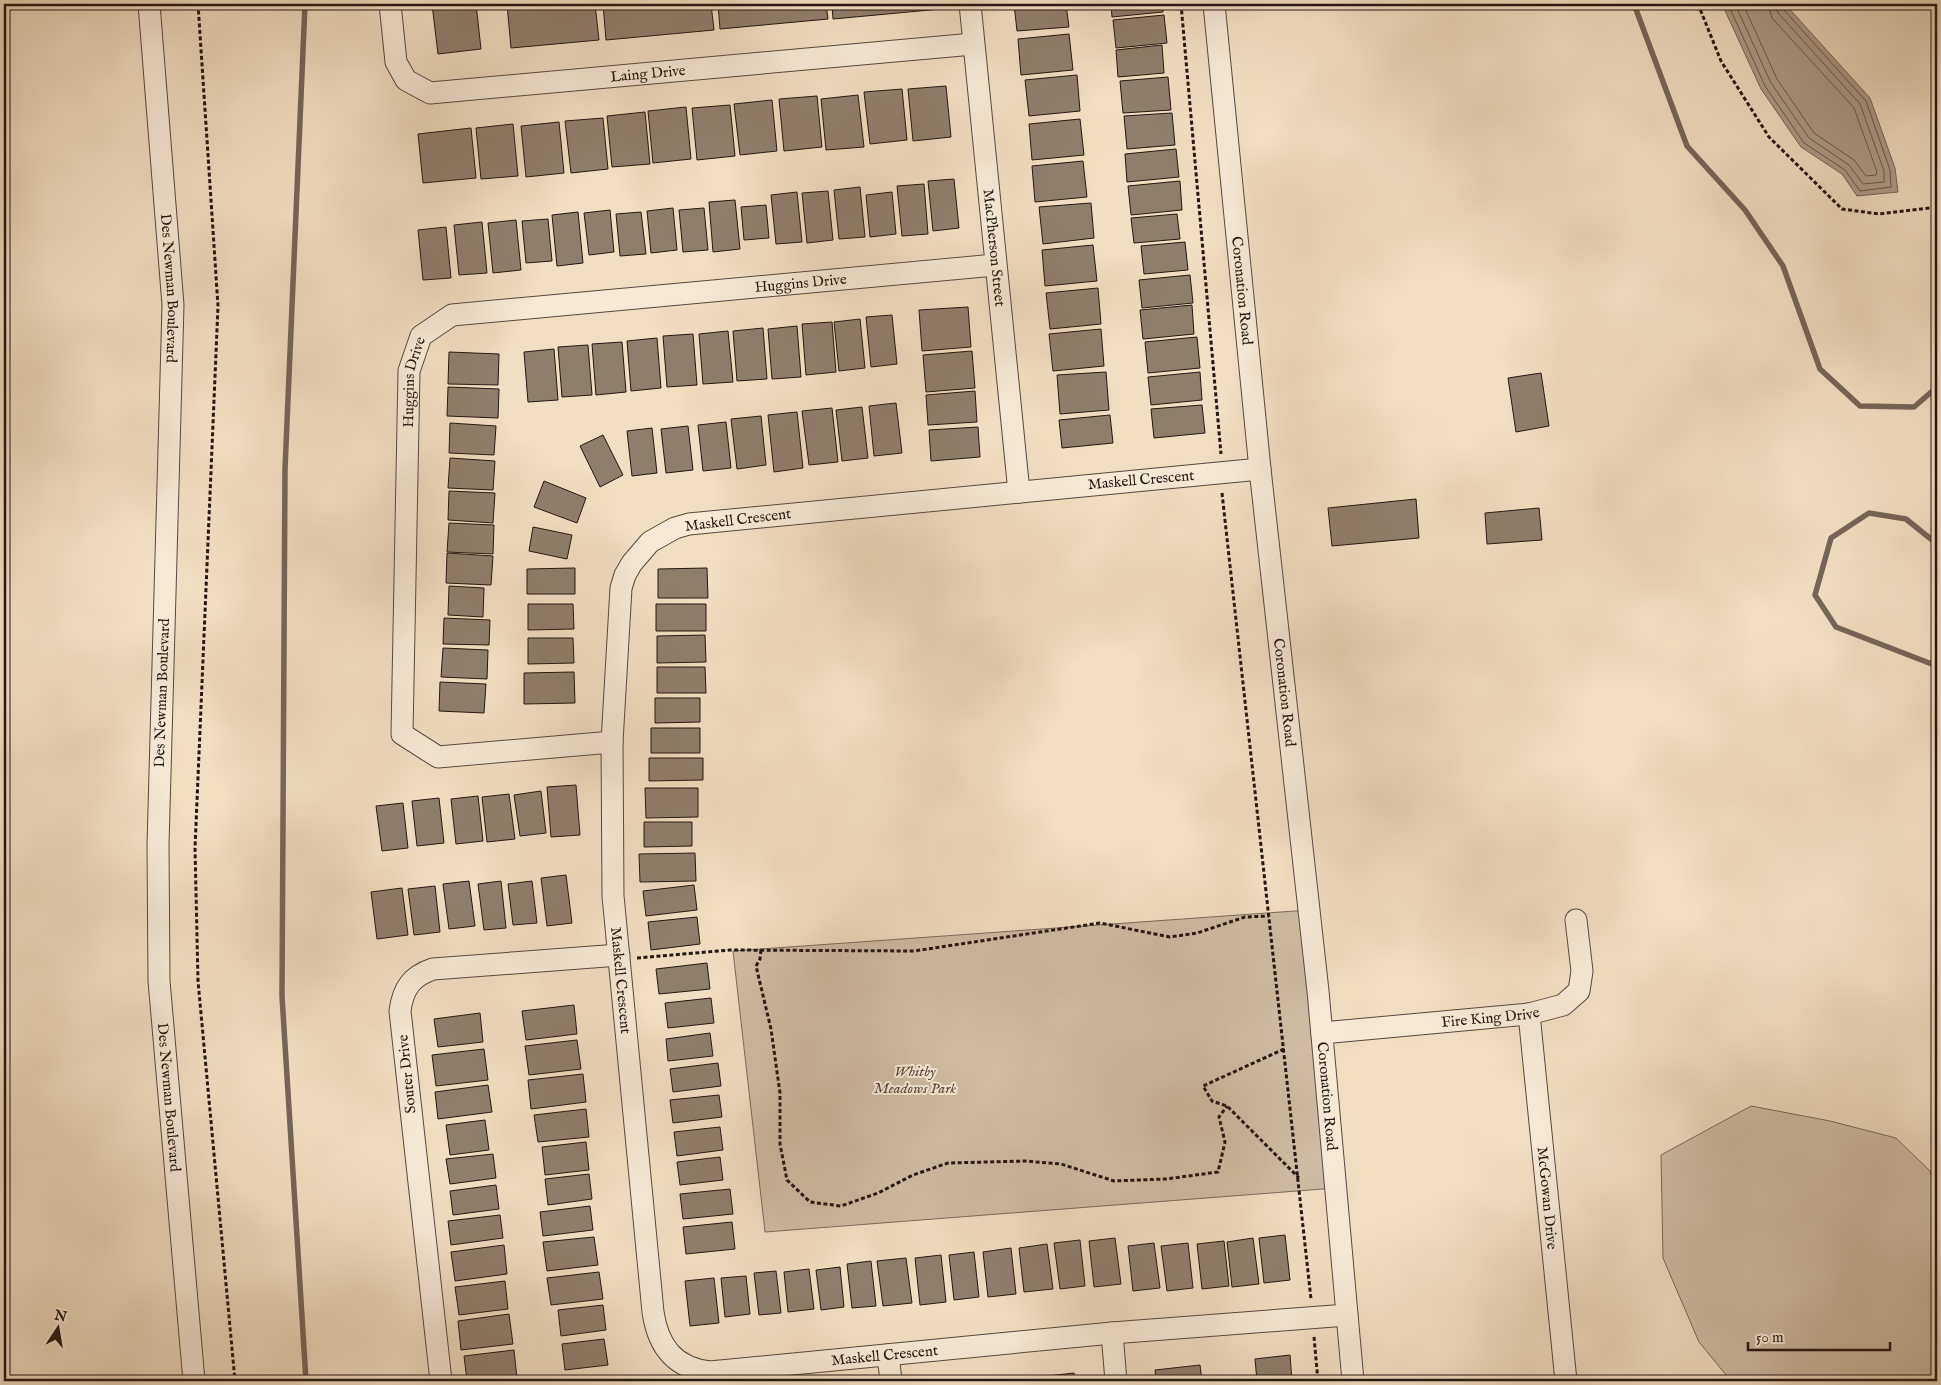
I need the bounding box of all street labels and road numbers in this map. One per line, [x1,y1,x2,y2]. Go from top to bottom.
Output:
street label: Laing Drive [609,60,687,86]
street label: MacPherson Street [979,188,1010,307]
street label: Des Newman Boulevard [156,213,183,364]
street label: Coronation Road [1228,235,1257,347]
street label: Huggins Drive [754,269,848,297]
street label: Huggins Drive [398,334,430,428]
street label: Maskell Crescent [1087,466,1195,494]
street label: Maskell Crescent [684,504,792,536]
street label: Des Newman Boulevard [150,617,174,768]
street label: Coronation Road [1269,637,1300,749]
street label: Maskell Crescent [607,926,636,1035]
street label: Fire King Drive [1440,1002,1542,1032]
street label: Des Newman Boulevard [153,1022,185,1174]
street label: Souter Drive [393,1033,421,1114]
street label: Coronation Road [1313,1041,1342,1152]
street label: McGowan Drive [1533,1146,1562,1250]
street label: Maskell Crescent [830,1340,939,1370]

